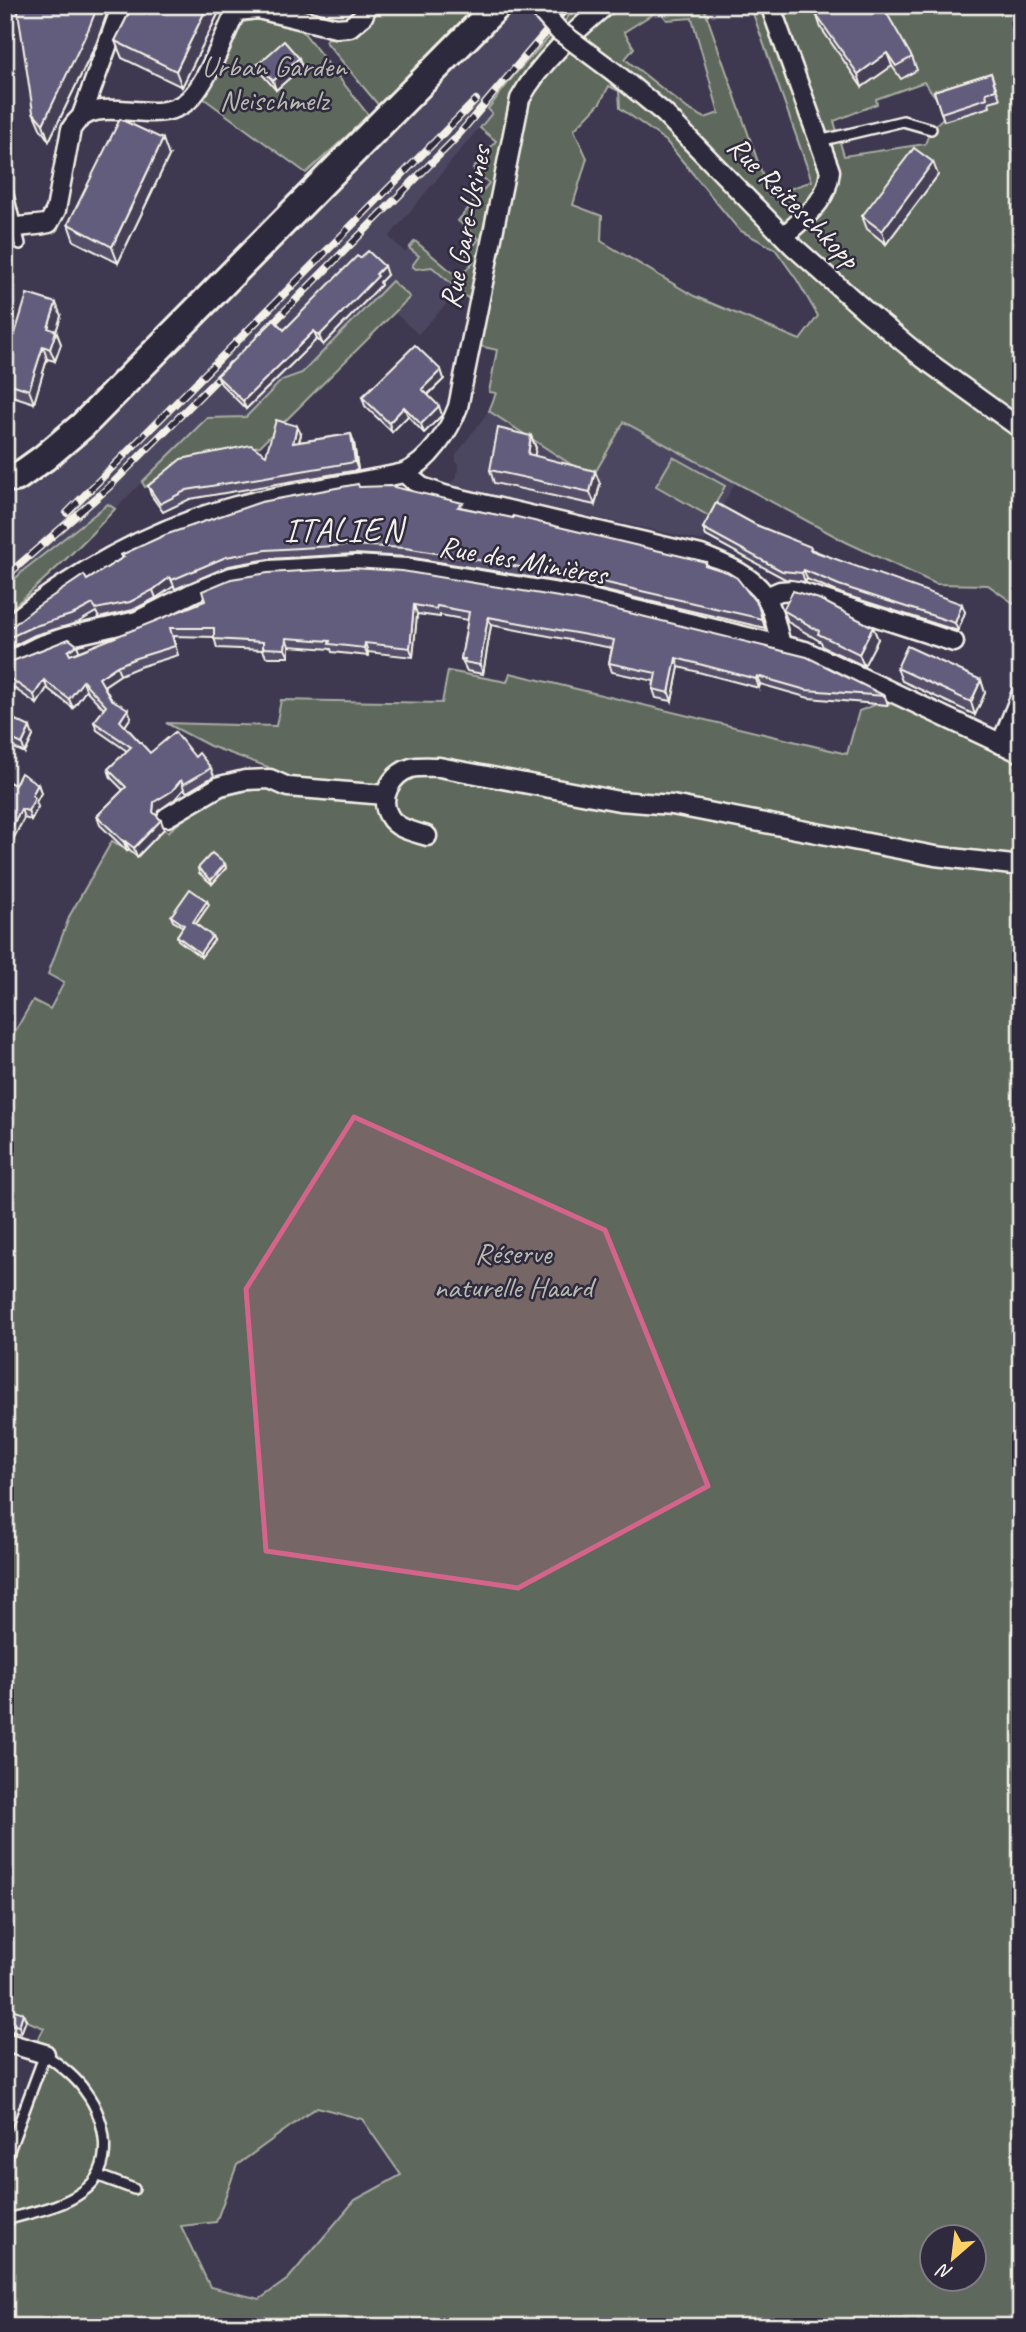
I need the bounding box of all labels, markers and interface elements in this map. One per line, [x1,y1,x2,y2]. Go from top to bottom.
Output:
park label: Urban Garden Neischmelz [202,47,348,119]
street label: Rue Reiteschkopp [719,127,870,278]
street label: Rue Gare-Usines [431,140,500,312]
district label: ITALIEN [284,509,407,551]
street label: Rue des Minières [436,527,612,594]
park label: Réserve naturelle Haard [433,1234,597,1306]
north arrow [918,2224,988,2294]
text: N [932,2257,956,2285]

